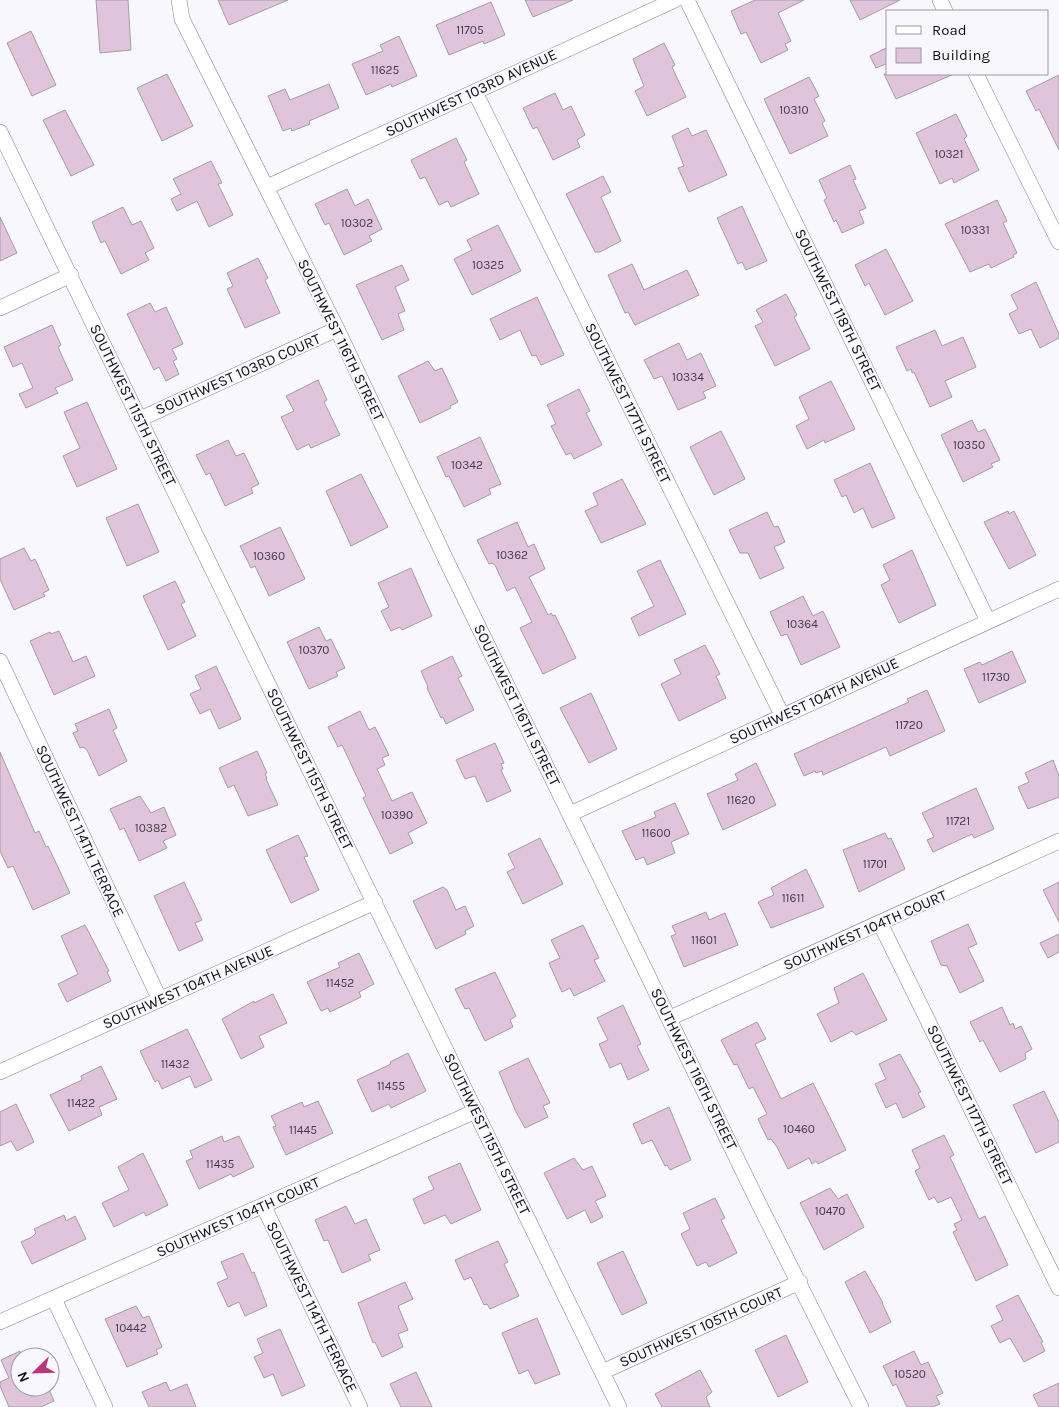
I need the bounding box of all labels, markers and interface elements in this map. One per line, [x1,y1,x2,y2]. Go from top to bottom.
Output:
legend [886,10,1049,75]
text: Road [932,21,967,39]
house number: 11705 [456,23,484,37]
street label: SOUTHWEST 103RD AVENUE [382,45,560,141]
text: Building [932,46,990,64]
house number: 11625 [371,63,399,77]
house number: 10310 [779,103,809,117]
house number: 10321 [934,147,964,161]
house number: 10302 [341,216,373,230]
house number: 10331 [960,223,990,237]
street label: SOUTHWEST 118TH STREET [791,226,885,395]
street label: SOUTHWEST 116TH STREET [294,256,388,424]
house number: 10325 [472,258,504,272]
street label: SOUTHWEST 117TH STREET [581,320,675,487]
street label: SOUTHWEST 115TH STREET [86,321,180,489]
street label: SOUTHWEST 103RD COURT [153,329,324,419]
house number: 10334 [672,370,704,384]
house number: 10350 [953,438,985,452]
house number: 10342 [451,458,483,472]
house number: 10362 [496,548,528,562]
house number: 10360 [253,549,285,563]
house number: 10364 [786,617,818,631]
street label: SOUTHWEST 116TH STREET [470,621,564,789]
house number: 10370 [299,643,329,657]
street label: SOUTHWEST 104TH AVENUE [726,654,902,748]
house number: 11730 [982,670,1010,684]
street label: SOUTHWEST 115TH STREET [263,685,357,853]
house number: 11720 [895,718,923,732]
street label: SOUTHWEST 114TH TERRACE [32,742,128,920]
house number: 11620 [727,793,755,807]
house number: 10390 [381,808,413,822]
house number: 11721 [946,814,970,828]
house number: 10382 [135,821,167,835]
house number: 11600 [641,826,671,840]
house number: 11701 [863,857,887,871]
street label: SOUTHWEST 104TH COURT [781,886,950,974]
house number: 11611 [782,891,804,905]
house number: 11601 [691,933,717,947]
street label: SOUTHWEST 104TH AVENUE [100,941,276,1033]
house number: 11452 [326,976,354,990]
street label: SOUTHWEST 116TH STREET [647,985,741,1153]
street label: SOUTHWEST 117TH STREET [923,1022,1017,1189]
street label: SOUTHWEST 115TH STREET [440,1050,534,1218]
house number: 11432 [161,1057,189,1071]
house number: 11455 [377,1079,405,1093]
house number: 11422 [67,1096,95,1110]
house number: 10460 [783,1122,815,1136]
house number: 11445 [289,1123,317,1137]
house number: 11435 [206,1157,234,1171]
street label: SOUTHWEST 104TH COURT [154,1173,323,1261]
house number: 10470 [815,1204,845,1218]
street label: SOUTHWEST 114TH TERRACE [263,1219,361,1395]
street label: SOUTHWEST 105TH COURT [617,1283,786,1371]
house number: 10442 [115,1321,147,1335]
north arrow [10,1347,60,1397]
house number: 10520 [894,1367,926,1381]
text: N [14,1369,33,1385]

